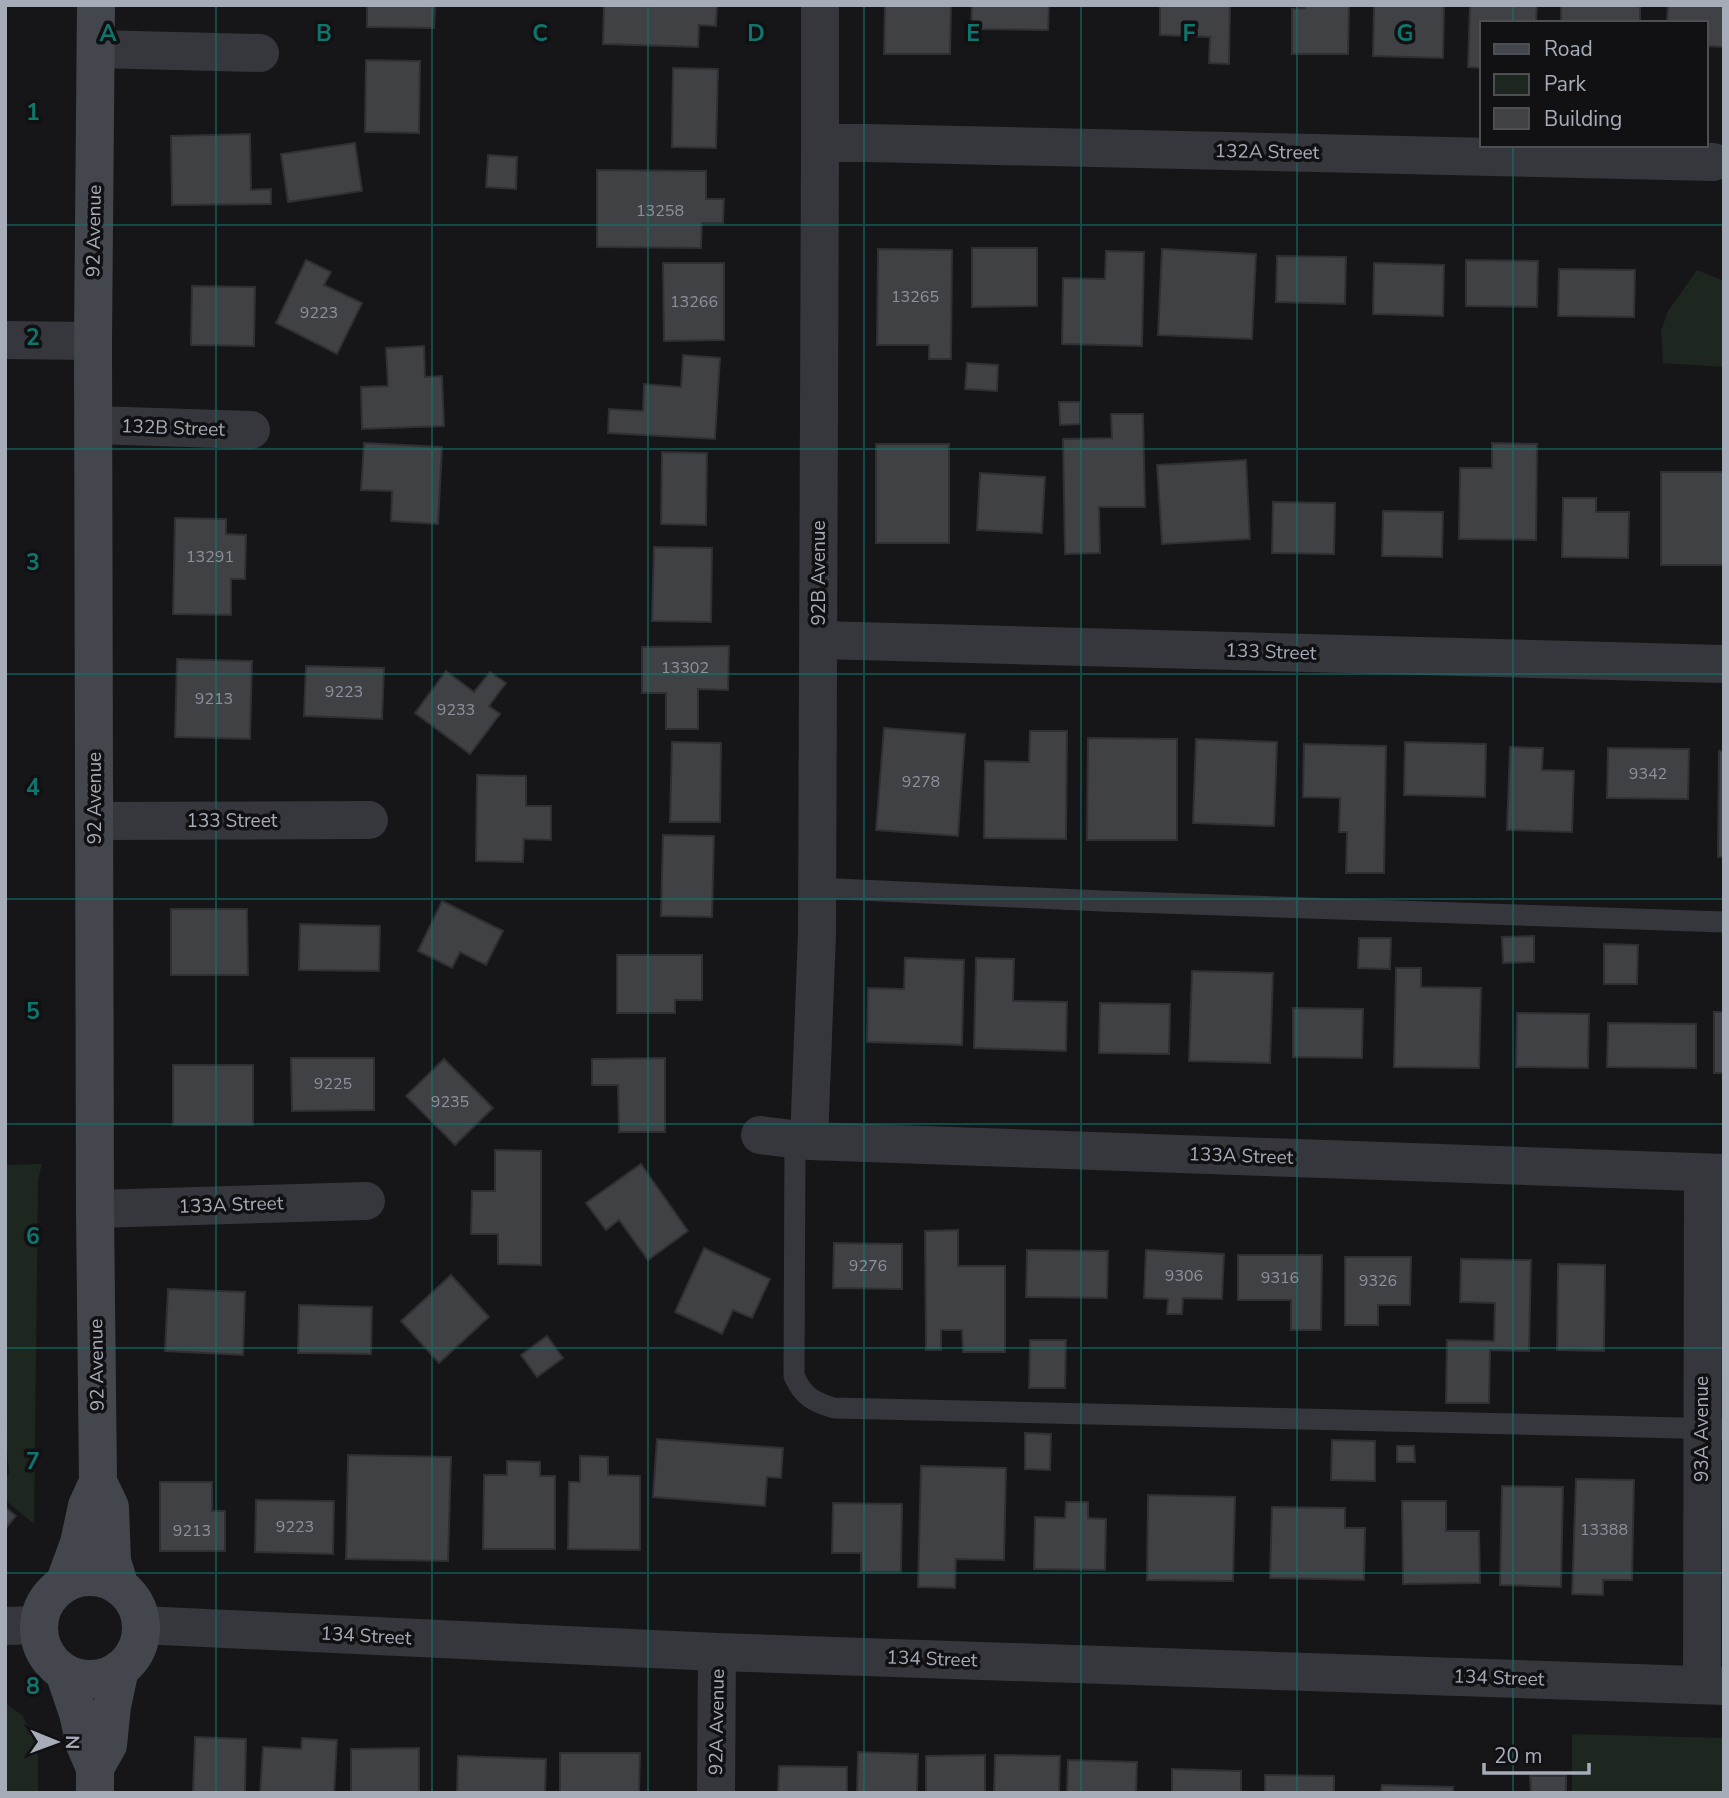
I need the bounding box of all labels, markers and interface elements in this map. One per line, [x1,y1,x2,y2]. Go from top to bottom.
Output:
text: A [99,18,117,49]
text: B [316,18,332,49]
text: C [532,18,548,49]
text: D [747,18,765,49]
text: E [966,18,980,49]
text: F [1183,18,1196,49]
text: G [1397,18,1413,49]
legend [1480,21,1708,147]
text: Road [1544,35,1593,63]
text: Park [1544,70,1586,98]
text: 1 [26,97,40,128]
text: Building [1544,105,1622,133]
street label: 132A Street [1214,138,1320,166]
street label: 92 Avenue [80,185,108,277]
house number: 13258 [636,200,684,222]
house number: 13265 [891,286,939,308]
house number: 13266 [670,291,718,313]
house number: 9223 [300,302,338,324]
text: 2 [26,322,40,353]
street label: 132B Street [121,413,226,443]
street label: 92B Avenue [806,520,832,626]
house number: 13291 [186,546,234,568]
text: 3 [26,547,40,578]
street label: 133 Street [1225,637,1317,667]
house number: 13302 [661,657,709,679]
house number: 9223 [325,681,363,703]
house number: 9213 [195,688,233,710]
house number: 9233 [437,699,475,721]
street label: 92 Avenue [82,752,108,844]
house number: 9342 [1629,763,1667,785]
house number: 9278 [902,771,940,793]
text: 4 [26,772,40,803]
street label: 133 Street [187,808,278,834]
text: 5 [26,996,40,1027]
house number: 9225 [314,1073,352,1095]
house number: 9235 [431,1091,469,1113]
street label: 133A Street [1188,1141,1294,1171]
street label: 133A Street [178,1190,284,1220]
text: 6 [26,1221,40,1252]
house number: 9276 [849,1255,887,1277]
house number: 9306 [1165,1265,1203,1287]
house number: 9316 [1261,1267,1299,1289]
house number: 9326 [1359,1270,1397,1292]
street label: 92 Avenue [83,1319,111,1411]
street label: 93A Avenue [1689,1376,1715,1482]
text: 7 [26,1446,40,1477]
house number: 9223 [276,1516,314,1538]
house number: 13388 [1580,1519,1628,1541]
house number: 9213 [173,1520,211,1542]
street label: 134 Street [320,1621,412,1651]
street label: 134 Street [886,1644,978,1674]
street label: 134 Street [1453,1663,1545,1693]
street label: 92A Avenue [703,1669,731,1775]
text: 8 [26,1671,40,1702]
north arrow [21,1707,91,1777]
scale bar [1484,1731,1589,1775]
text: N [59,1735,85,1750]
text: 20 m [1494,1742,1543,1770]

